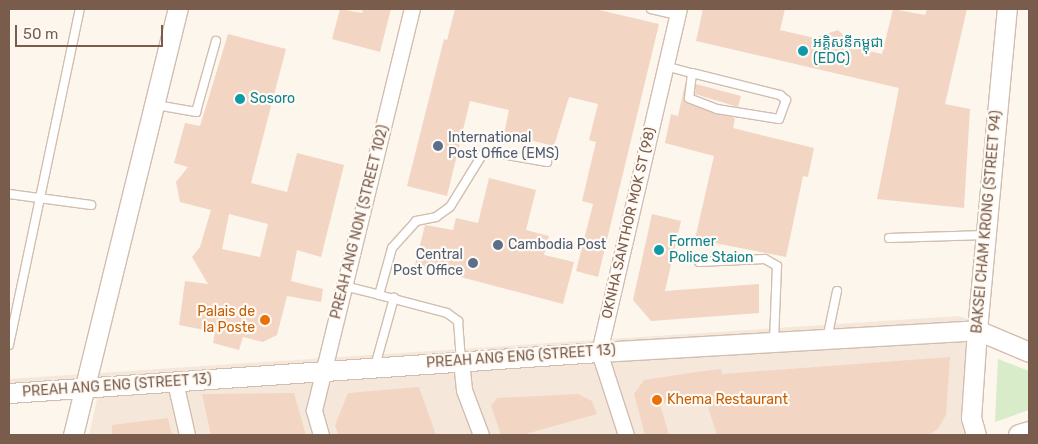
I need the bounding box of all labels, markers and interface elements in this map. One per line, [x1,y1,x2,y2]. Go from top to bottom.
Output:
scale bar [18,15,165,47]
text: 50 m [23,25,58,43]
place label: អគ្គិសនីកម្ពុជា (EDC) [813,35,883,68]
marker: អគ្គិសនីកម្ពុជា (EDC) [797,45,809,57]
place label: Sosoro [250,91,295,107]
marker: Sosoro [234,93,246,105]
street label: BAKSEI CHAM KRONG (STREET 94) [969,110,1005,334]
street label: PREAH ANG NON (STREET 102) [328,123,392,321]
street label: OKNHA SANTHOR MOK ST (98) [599,125,659,321]
place label: International Post Office (EMS) [448,130,559,162]
marker: International Post Office (EMS) [432,140,444,152]
place label: Former Police Staion [669,234,754,266]
place label: Cambodia Post [508,237,606,253]
marker: Cambodia Post [492,239,504,251]
marker: Former Police Staion [653,244,665,256]
place label: Central Post Office [393,247,463,280]
marker: Central Post Office [467,257,479,269]
place label: Palais de la Poste [197,304,255,336]
marker: Palais de la Poste [259,314,271,326]
street label: PREAH ANG ENG (STREET 13) [425,342,617,372]
street label: PREAH ANG ENG (STREET 13) [21,371,213,401]
place label: Khema Restaurant [667,392,788,408]
marker: Khema Restaurant [651,394,663,406]

